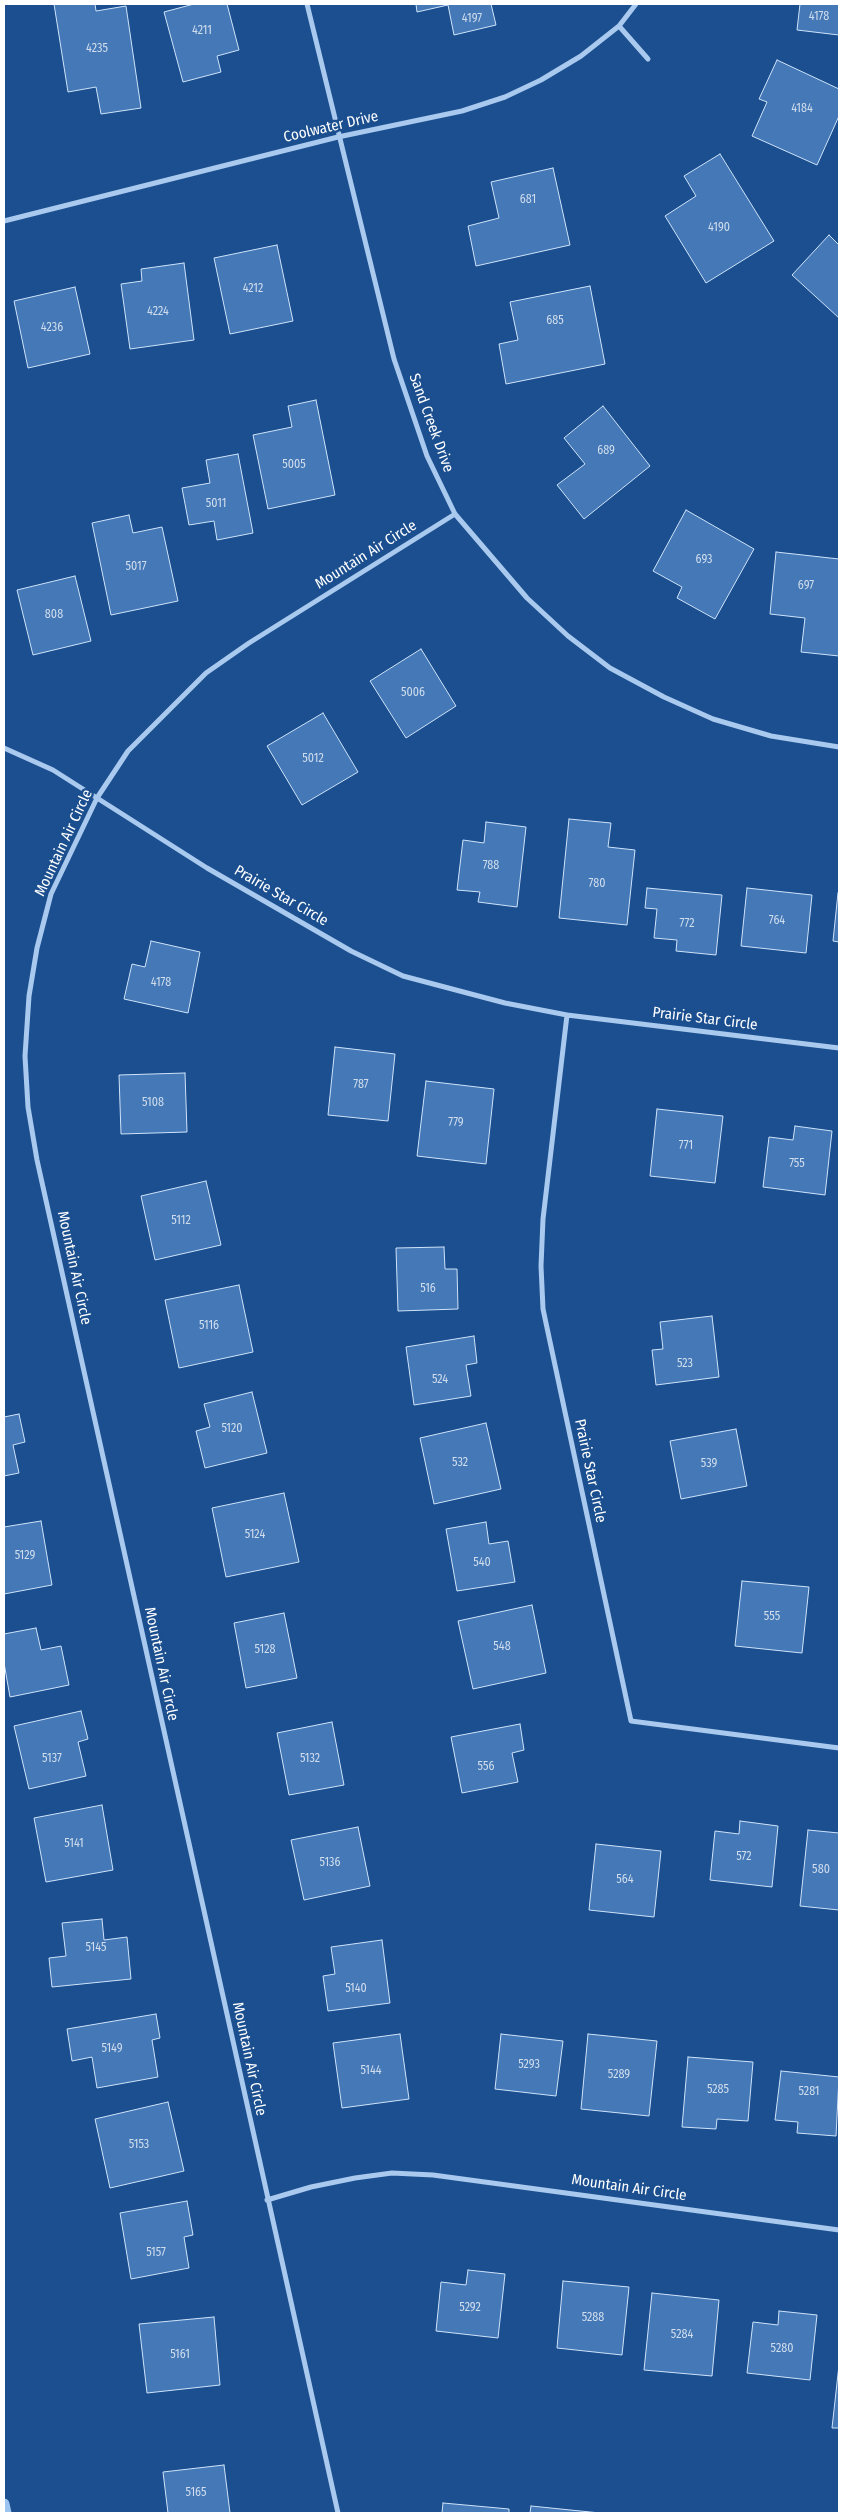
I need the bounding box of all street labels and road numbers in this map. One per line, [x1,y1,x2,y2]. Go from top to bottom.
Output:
street label: Coolwater Drive [282,107,380,147]
street label: Sand Creek Drive [405,371,457,475]
street label: Mountain Air Circle [312,517,420,593]
street label: Mountain Air Circle [31,787,97,899]
street label: Prairie Star Circle [231,862,331,930]
street label: Prairie Star Circle [651,1004,759,1034]
street label: Mountain Air Circle [53,1209,95,1327]
street label: Prairie Star Circle [570,1417,610,1525]
street label: Mountain Air Circle [140,1605,182,1723]
street label: Mountain Air Circle [228,2000,270,2118]
street label: Mountain Air Circle [570,2171,688,2205]

